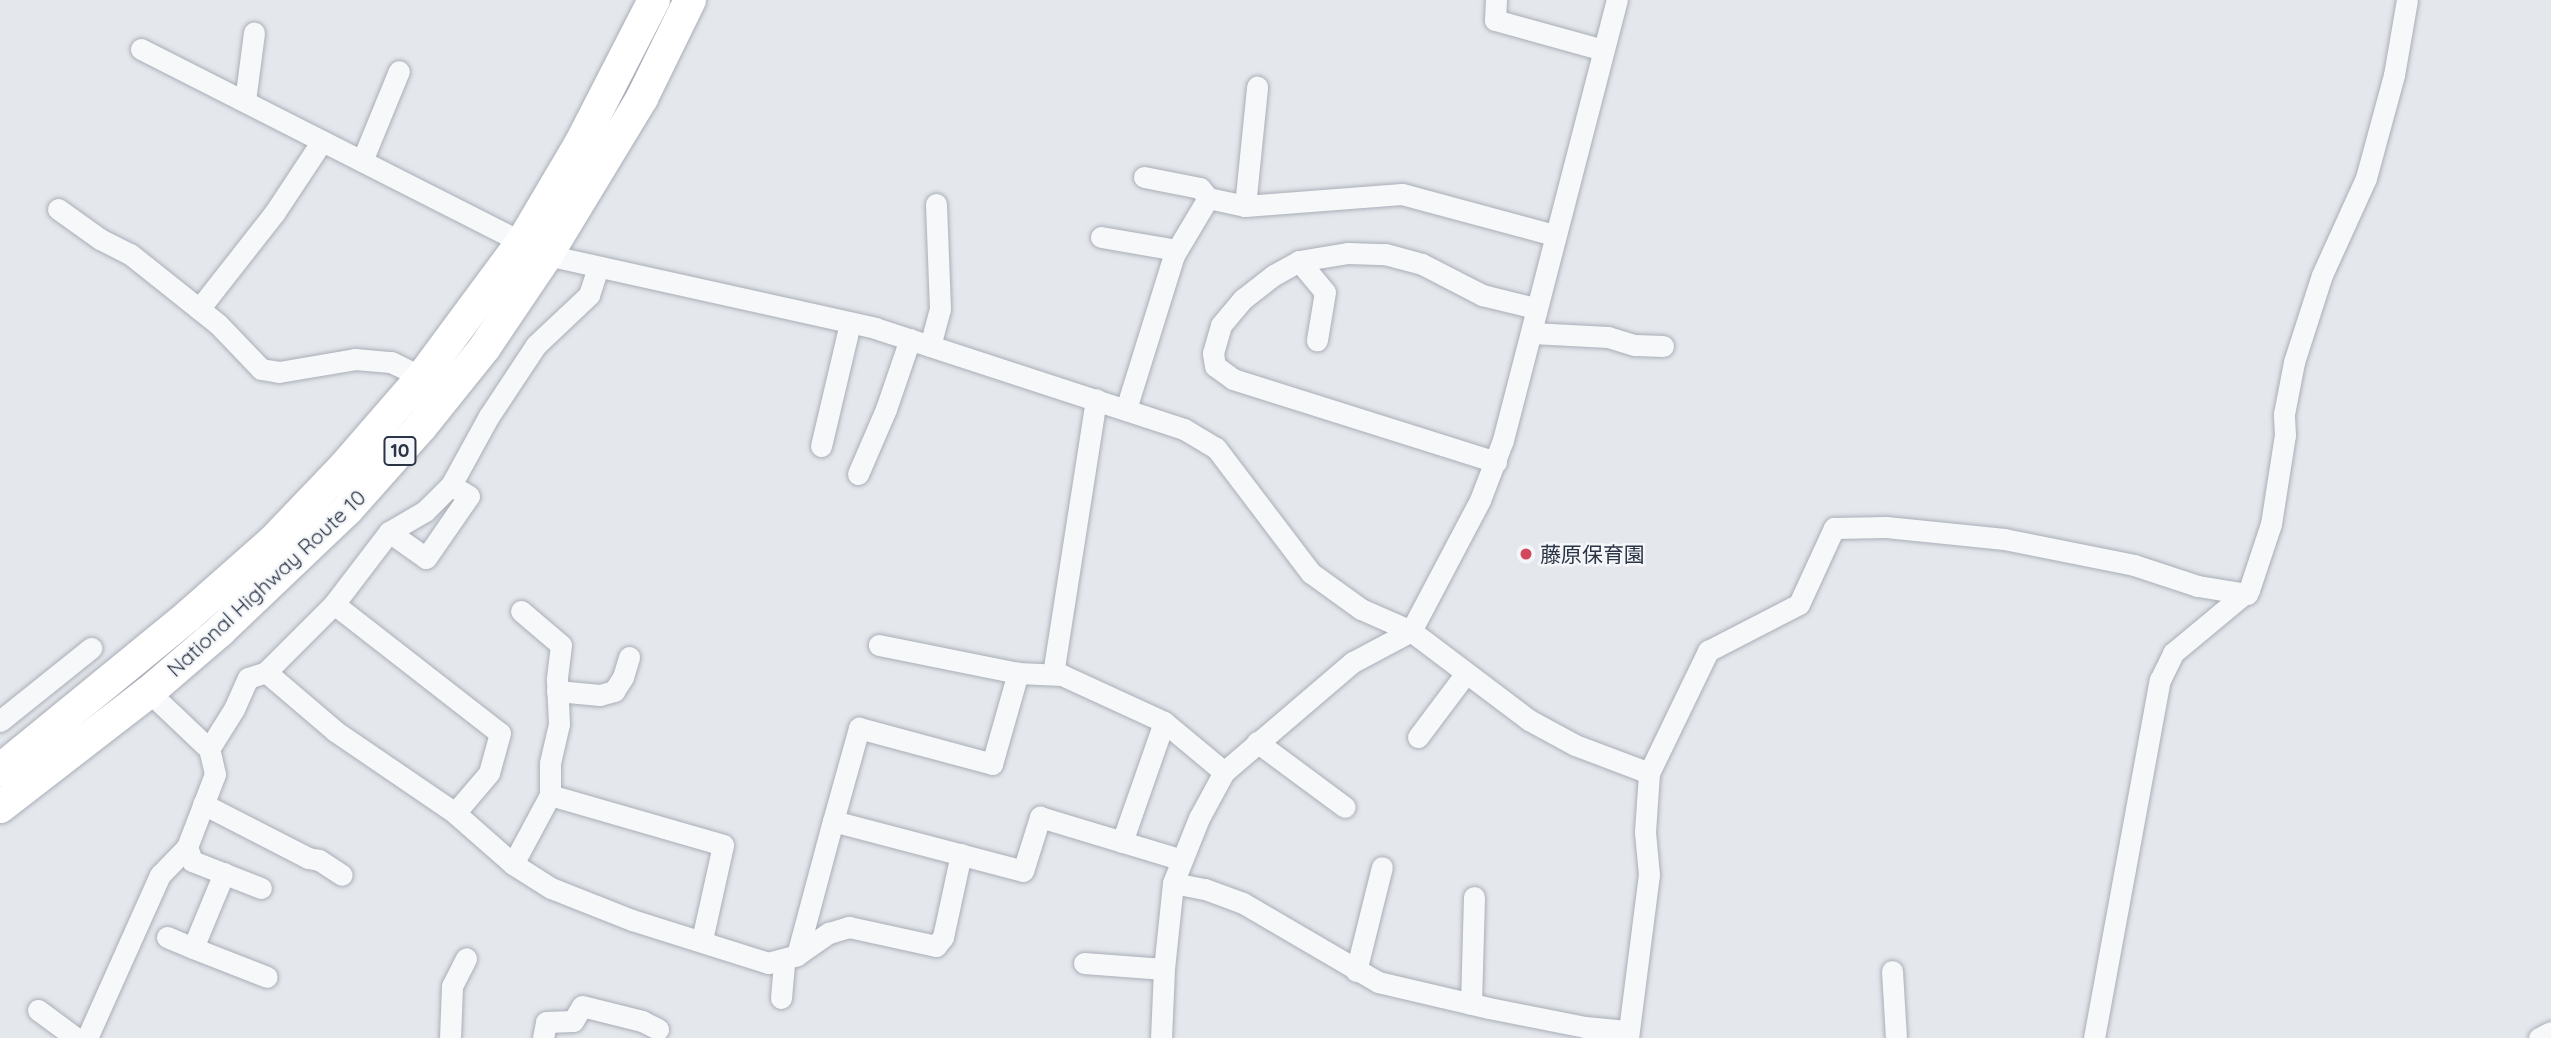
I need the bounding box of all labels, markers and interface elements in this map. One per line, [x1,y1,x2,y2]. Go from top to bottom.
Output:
road number: 10 [382,436,418,466]
street label: National Highway Route 10 [162,484,370,682]
place label: 藤原保育園 [1540,541,1645,567]
marker: 藤原保育園 [1518,546,1534,562]

